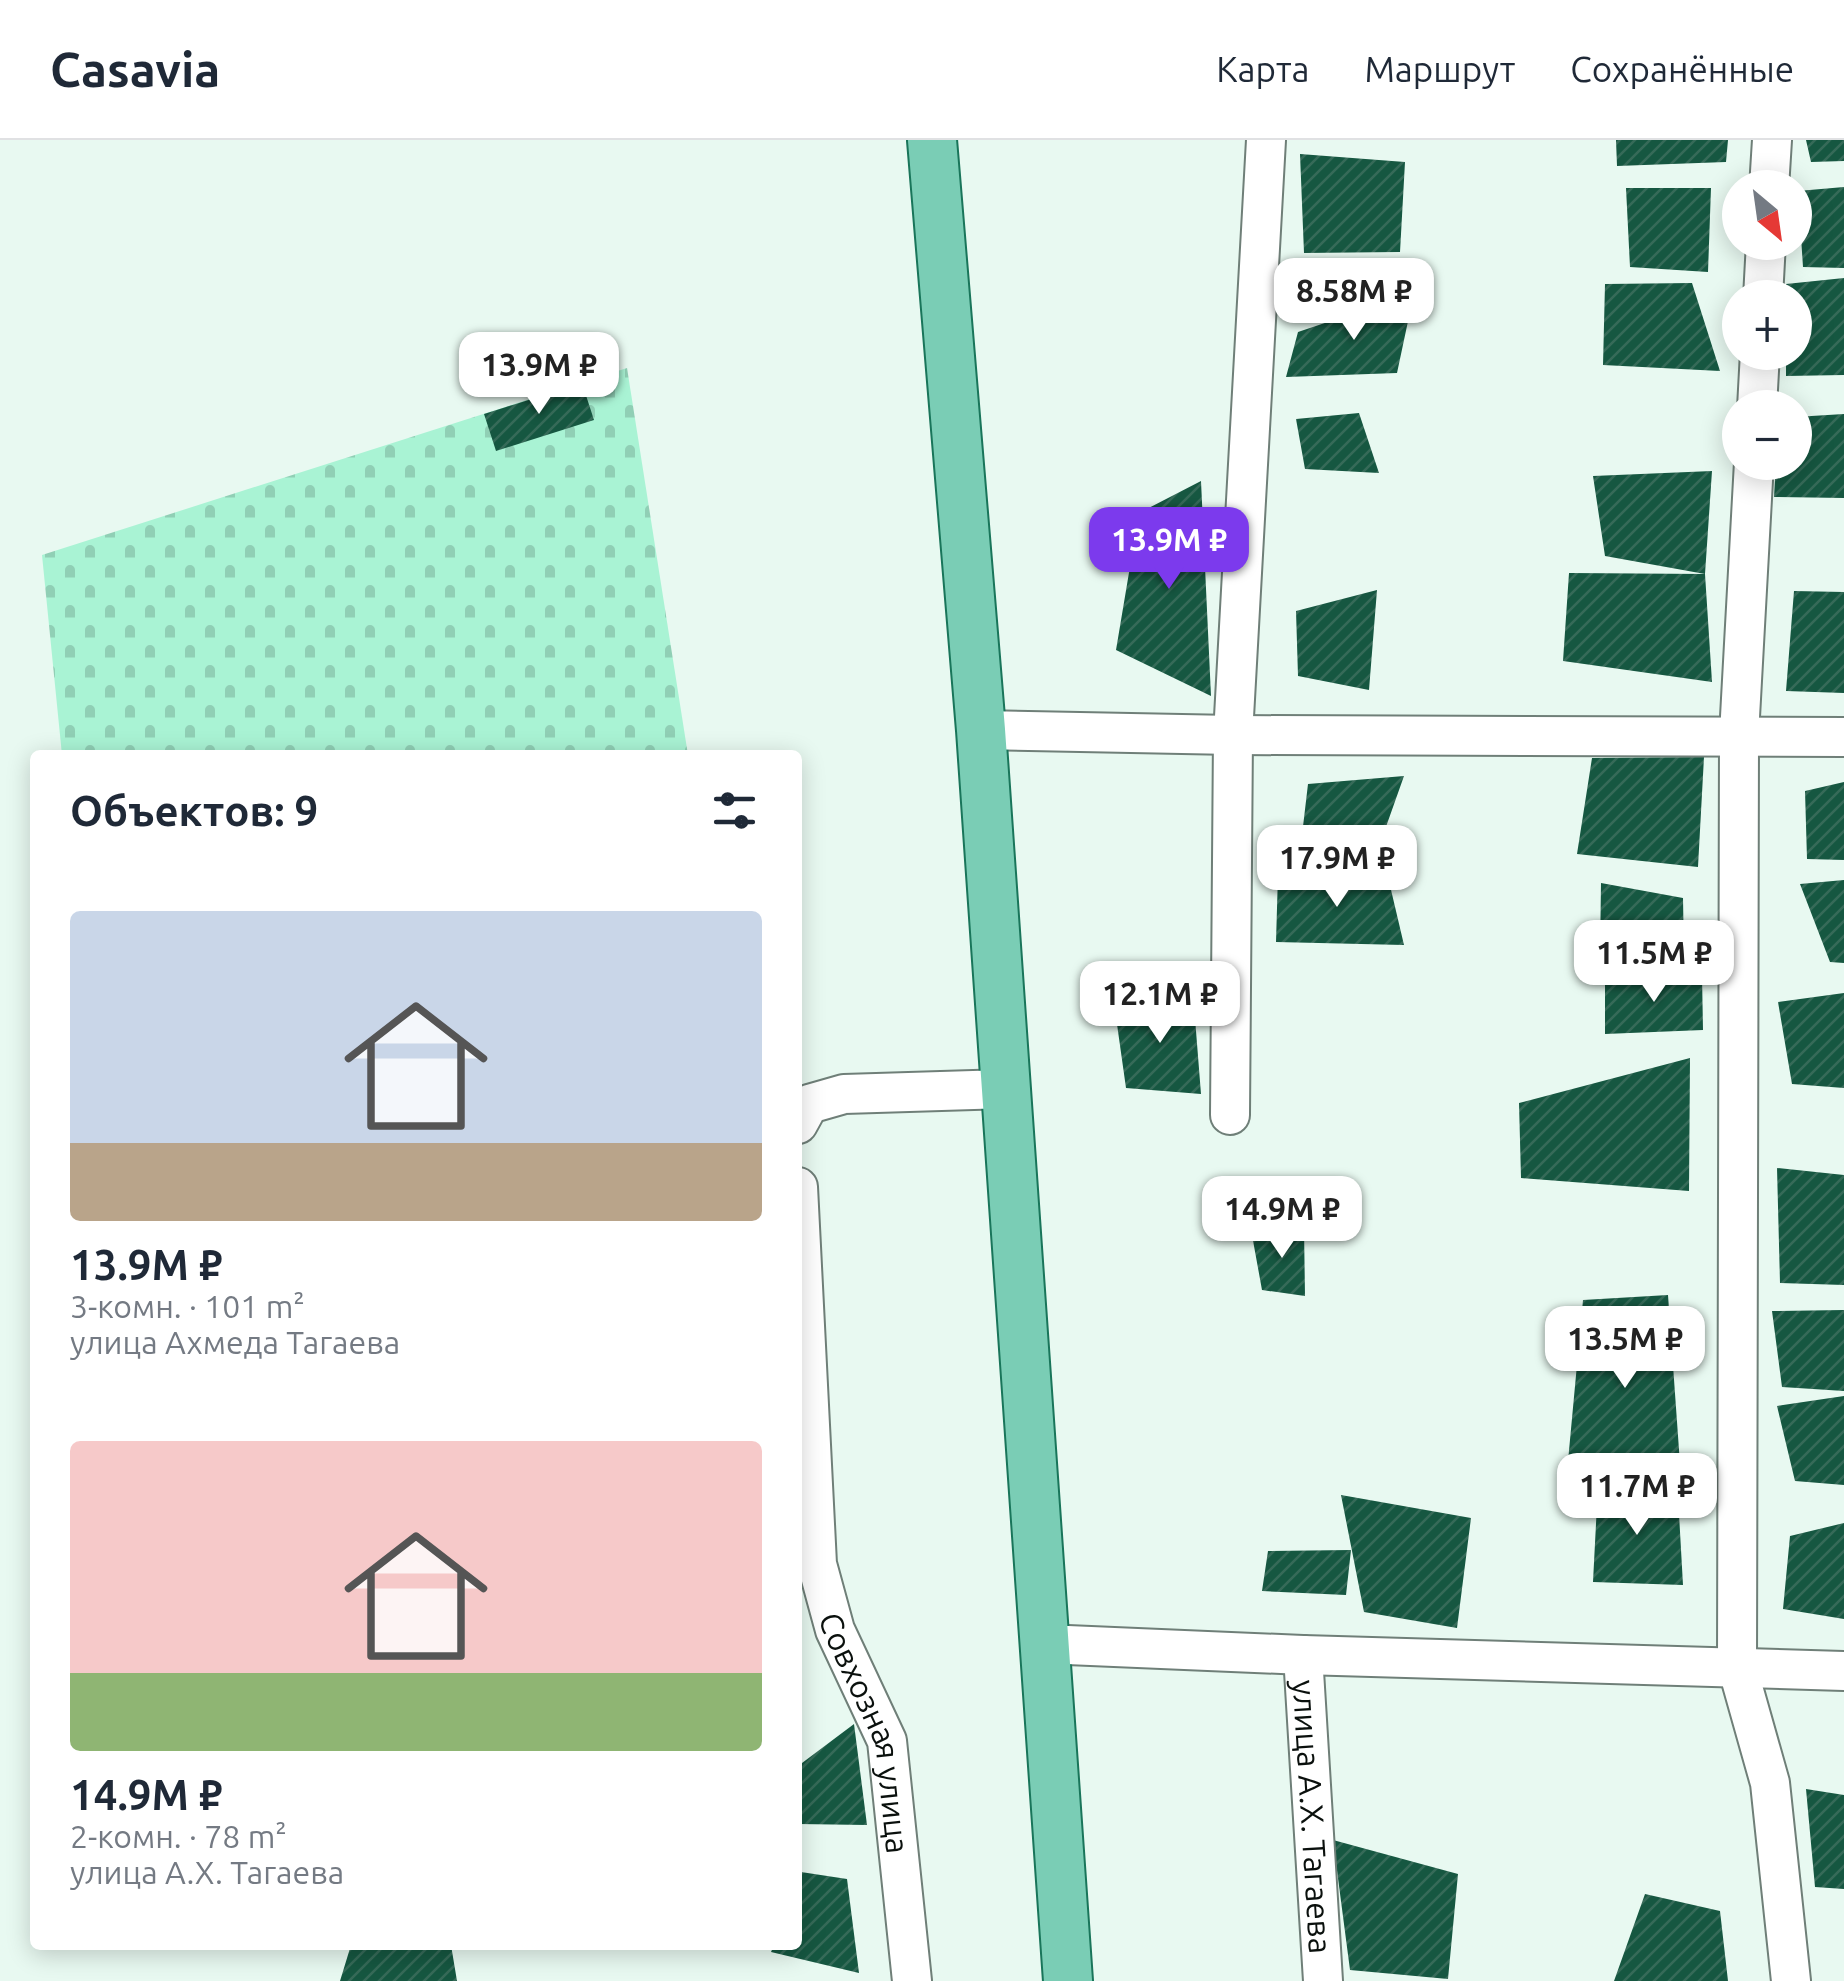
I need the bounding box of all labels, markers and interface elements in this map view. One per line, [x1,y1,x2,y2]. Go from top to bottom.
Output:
text: Casavia [50,42,220,96]
text: Карта [1216,49,1309,89]
text: Маршрут [1364,49,1515,89]
text: Сохранённые [1570,49,1794,89]
north arrow [1722,170,1812,260]
map controls [1722,170,1812,480]
pin: 8.58M ₽ [1262,258,1446,343]
text: 8.58M ₽ [1296,272,1412,308]
button: + [1722,280,1812,370]
pin: 13.9M ₽ [447,332,631,417]
text: 13.9M ₽ [481,346,597,382]
button: − [1722,390,1812,480]
pin: 13.9M ₽ [1077,507,1261,592]
text: 13.9M ₽ [1111,521,1227,557]
icon: filters [707,783,762,838]
text: Объектов: 9 [70,787,318,834]
pin: 17.9M ₽ [1245,825,1429,910]
text: 17.9M ₽ [1279,839,1395,875]
pin: 11.5M ₽ [1562,920,1746,1005]
text: 11.5M ₽ [1596,934,1712,970]
pin: 12.1M ₽ [1068,961,1252,1046]
text: 12.1M ₽ [1102,975,1218,1011]
icon: home [326,976,506,1156]
pin: 14.9M ₽ [1190,1176,1374,1261]
text: 14.9M ₽ [1224,1190,1340,1226]
text: 13.9M ₽ [70,1241,222,1288]
text: 3-комн. · 101 m² [70,1288,305,1324]
pin: 13.5M ₽ [1533,1306,1717,1391]
text: 13.5M ₽ [1567,1320,1683,1356]
text: улица Ахмеда Тагаева [70,1324,400,1360]
pin: 11.7M ₽ [1545,1453,1729,1538]
text: 11.7M ₽ [1579,1467,1695,1503]
icon: home [326,1506,506,1686]
street label: Совхозная улица [813,1609,917,1855]
street label: улица А.Х. Тагаева [1287,1679,1339,1955]
text: 14.9M ₽ [70,1771,222,1818]
text: 2-комн. · 78 m² [70,1818,287,1854]
text: улица А.Х. Тагаева [70,1854,344,1890]

